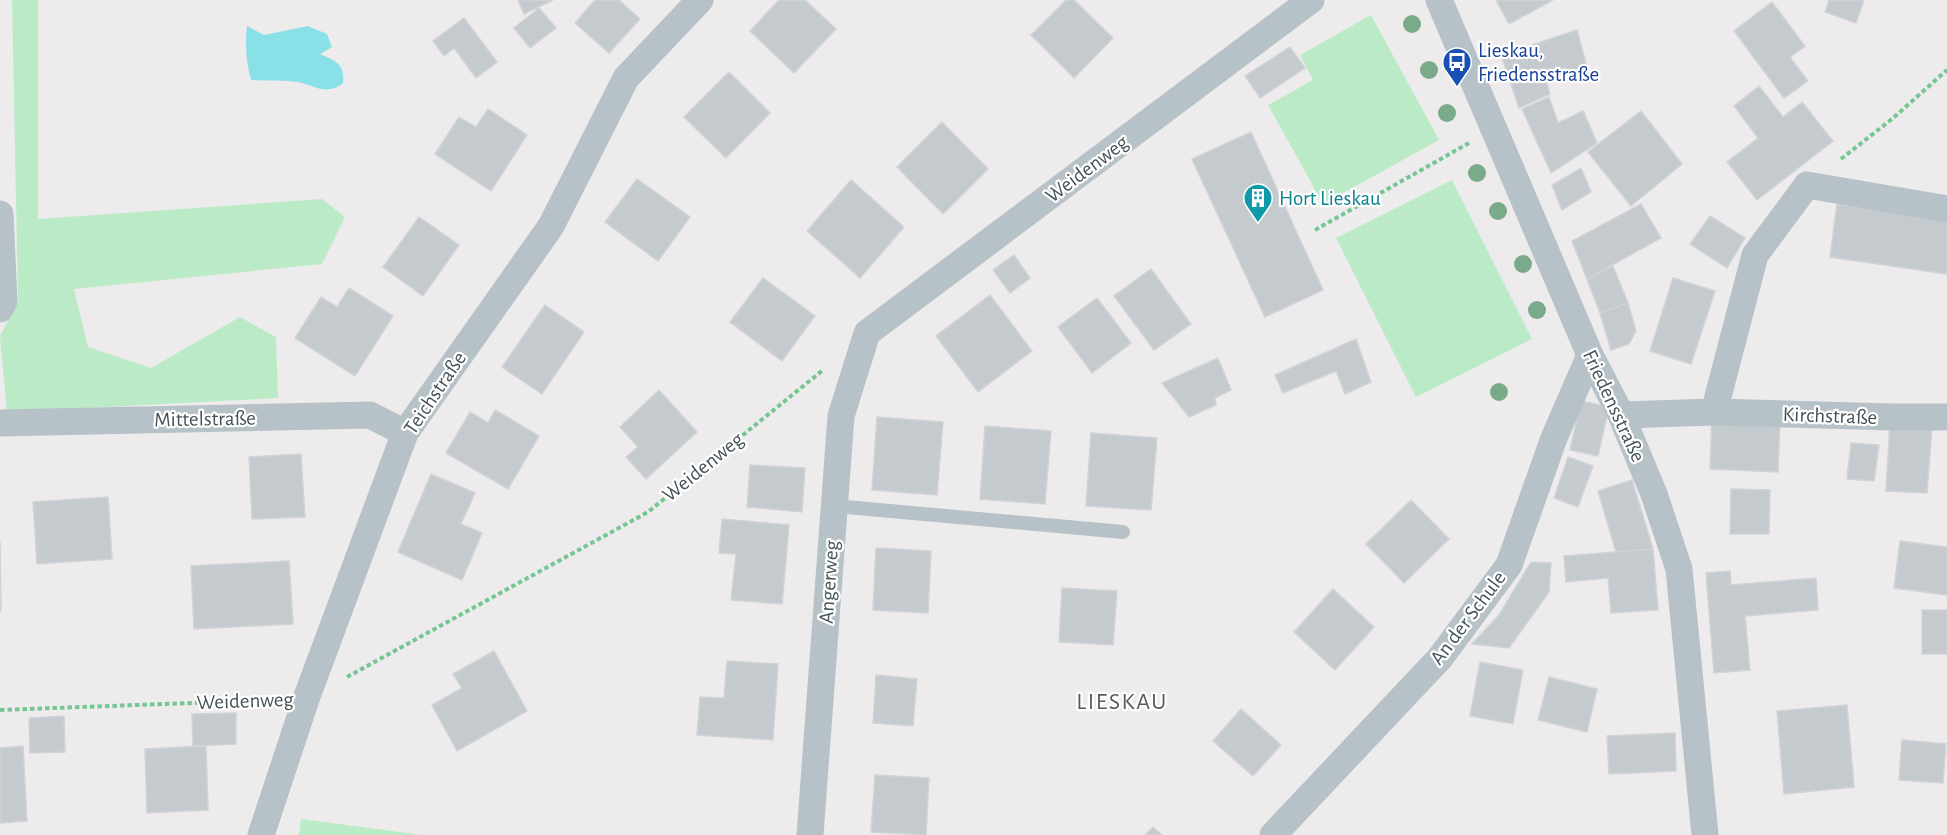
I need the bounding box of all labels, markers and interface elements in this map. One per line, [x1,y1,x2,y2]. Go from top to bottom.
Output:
place label: Lieskau, Friedensstraße [1478,40,1599,85]
bus stop icon: Lieskau, Friedensstraße [1441,46,1473,88]
street label: Weidenweg [1042,131,1133,207]
building icon: Hort Lieskau [1242,182,1274,224]
place label: Hort Lieskau [1279,188,1381,209]
street label: Friedensstraße [1579,347,1649,465]
street label: Teichstraße [400,348,470,438]
street label: Kirchstraße [1782,404,1878,428]
street label: Mittelstraße [154,408,256,430]
street label: Weidenweg [659,428,748,506]
street label: Angerweg [816,539,842,624]
street label: An der Schule [1426,567,1510,669]
street label: Weidenweg [196,689,295,713]
district label: LIESKAU [1076,690,1168,714]

